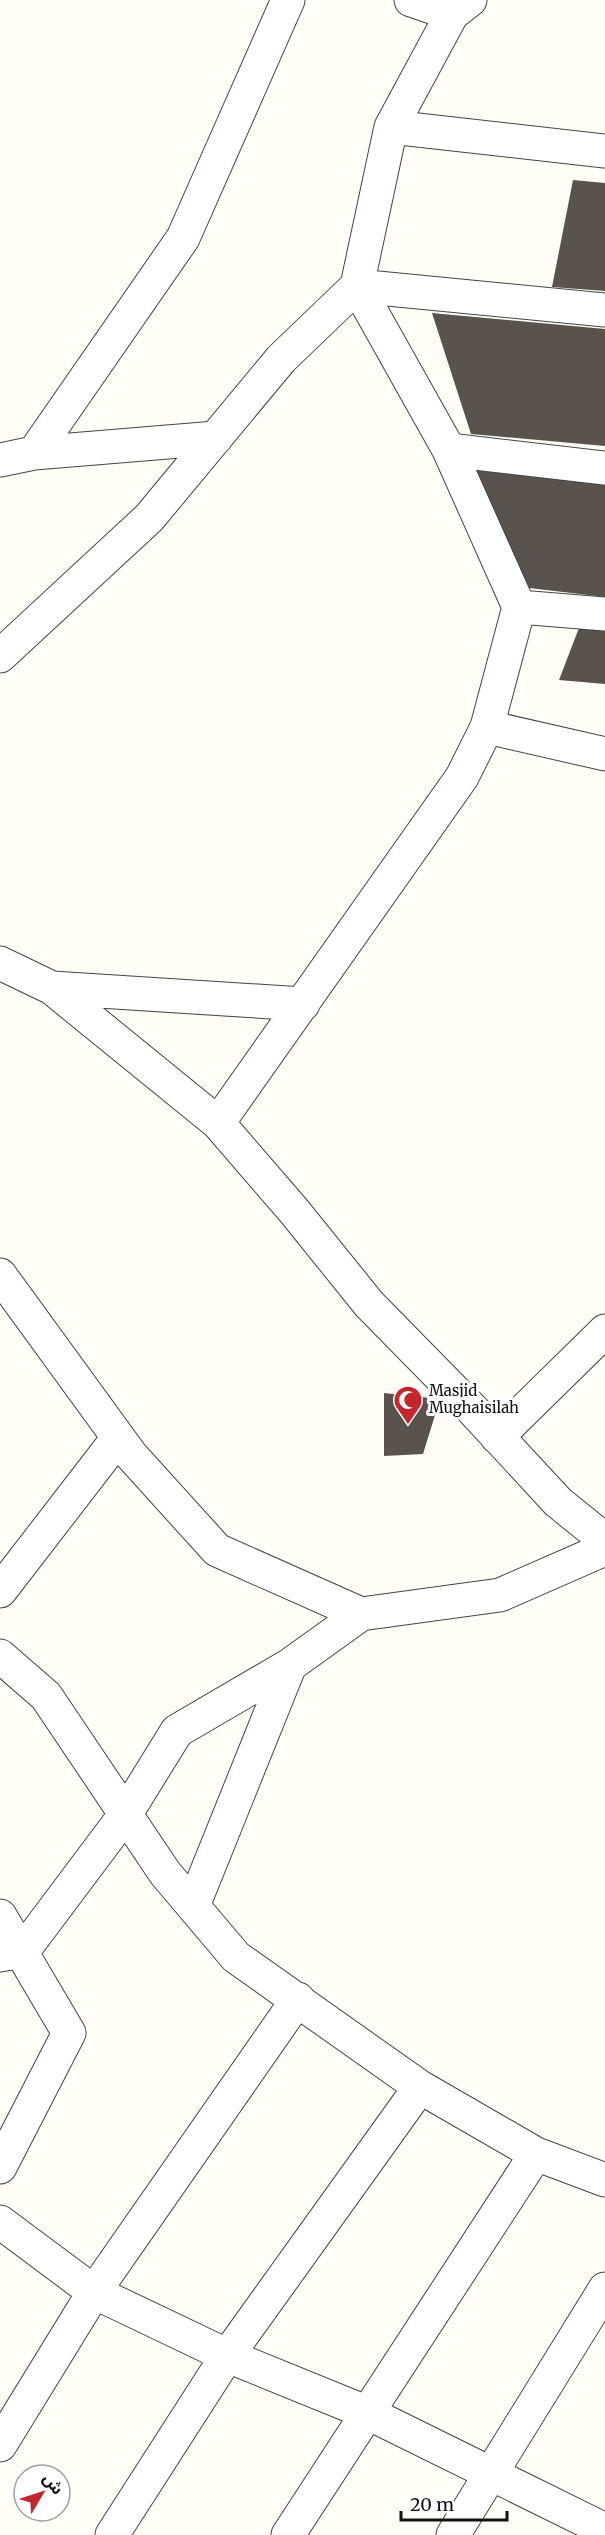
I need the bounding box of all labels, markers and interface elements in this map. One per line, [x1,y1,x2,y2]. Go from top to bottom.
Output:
place label: Masjid Mughaisilah [429,1381,519,1417]
mosque icon: Masjid Mughaisilah [392,1384,424,1426]
north arrow [12,2463,72,2523]
text: ش [39,2469,68,2498]
scale bar [401,2484,508,2522]
text: 20 m [410,2493,454,2516]

